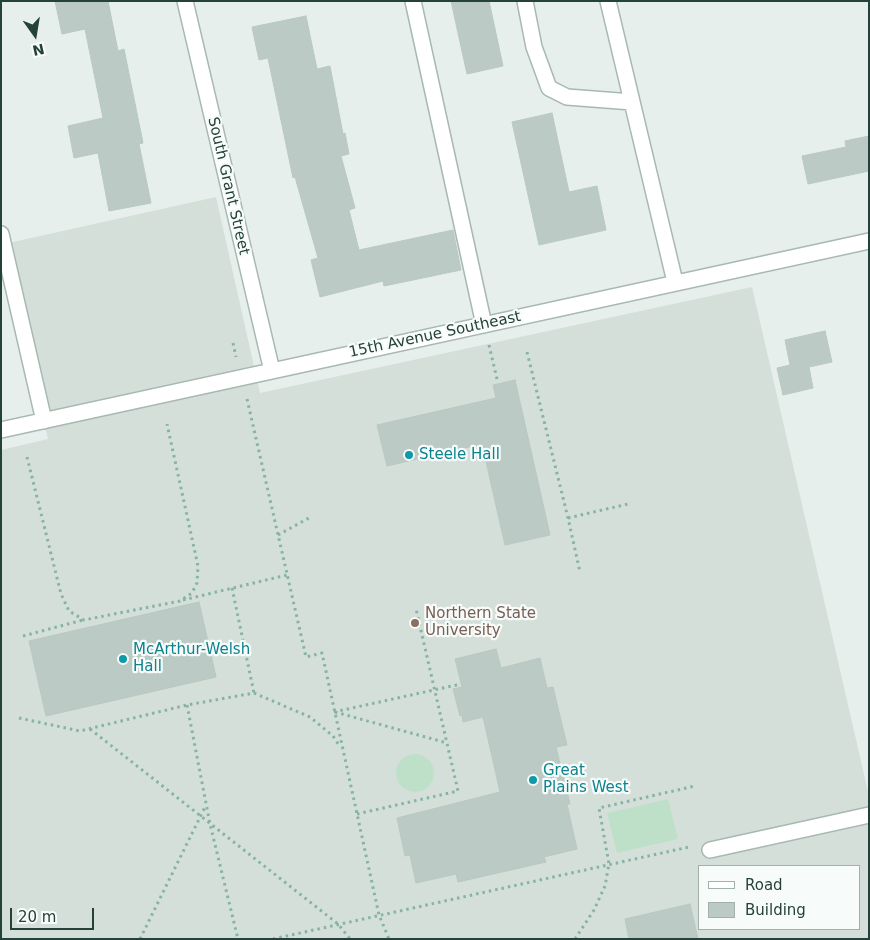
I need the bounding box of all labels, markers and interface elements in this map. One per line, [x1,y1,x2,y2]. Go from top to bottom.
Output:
north arrow [10,10,60,60]
text: N [31,41,46,59]
street label: South Grant Street [203,115,253,257]
street label: 15th Avenue Southeast [347,308,523,362]
place label: Steele Hall [419,446,500,464]
marker: Steele Hall [403,449,415,461]
place label: Northern State University [425,605,536,640]
marker: Northern State University [409,617,421,629]
place label: McArthur-Welsh Hall [133,641,250,676]
marker: McArthur-Welsh Hall [117,653,129,665]
place label: Great Plains West [543,762,629,797]
marker: Great Plains West [527,774,539,786]
legend [698,865,860,930]
text: Road [745,876,783,894]
scale bar [12,898,96,930]
text: Building [745,901,806,919]
text: 20 m [18,908,56,926]

